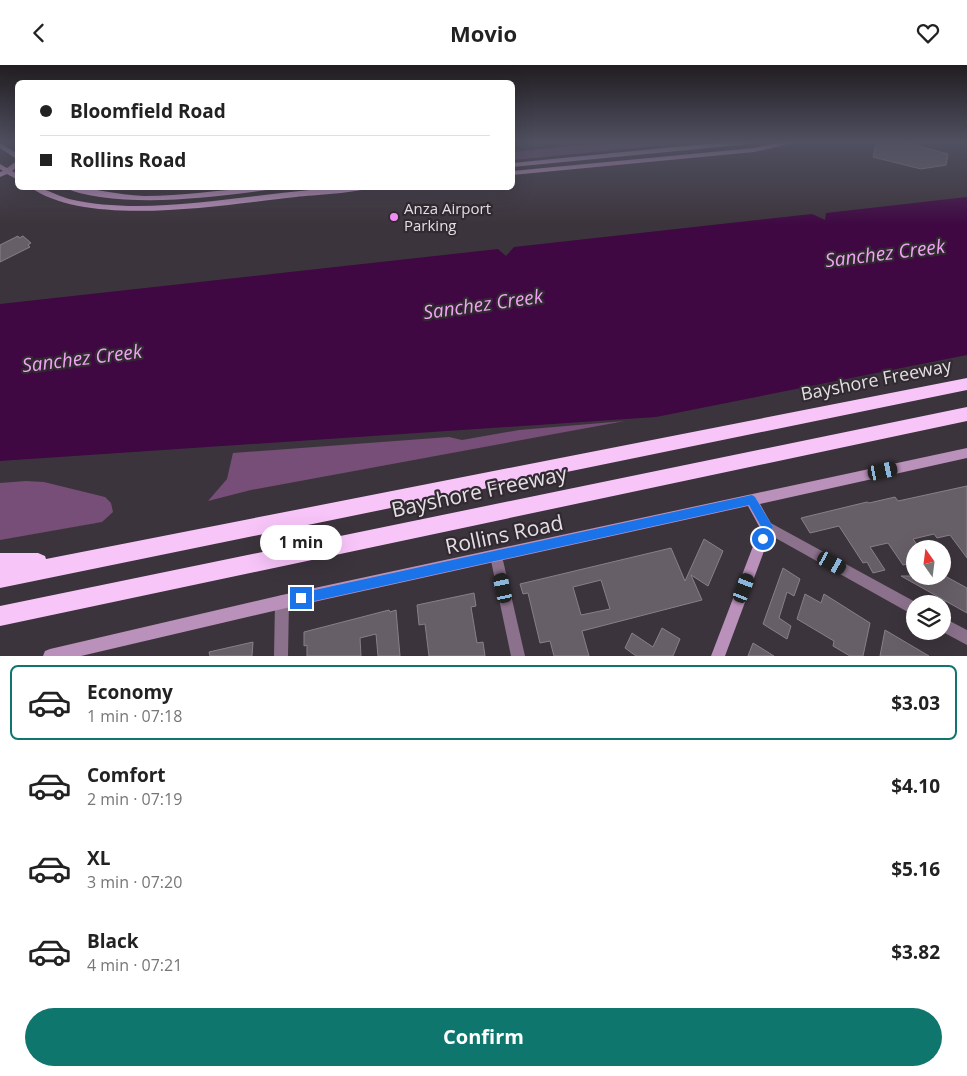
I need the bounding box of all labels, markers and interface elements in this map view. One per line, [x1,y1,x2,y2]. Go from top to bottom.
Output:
text: Movio [450,18,517,48]
icon: back [25,19,53,47]
icon: heart [914,19,942,47]
text: Bloomfield Road [70,98,226,124]
text: Rollins Road [70,147,186,173]
place label: Anza Airport Parking [404,198,491,235]
marker: Anza Airport Parking [388,211,400,223]
water label: Sanchez Creek [824,233,947,273]
water label: Sanchez Creek [422,283,545,325]
water label: Sanchez Creek [21,338,144,378]
street label: Bayshore Freeway [799,352,954,405]
street label: Bayshore Freeway [389,459,570,523]
car [866,461,899,481]
street label: Rollins Road [442,508,566,560]
callout: 1 min [260,525,342,561]
route start [752,528,774,550]
text: 1 min [279,531,323,553]
north arrow [906,540,951,585]
map controls [906,540,951,640]
car [815,549,848,577]
car [731,571,756,605]
car [492,572,513,604]
route end [290,587,312,609]
button: layers [906,595,951,640]
text: Economy [87,679,173,705]
icon: car [27,680,72,725]
text: $3.03 [891,690,940,716]
text: 1 min · 07:18 [87,705,182,727]
text: Comfort [87,762,166,788]
icon: car [27,763,72,808]
text: $4.10 [891,773,940,799]
text: 2 min · 07:19 [87,788,182,810]
text: XL [87,845,110,871]
icon: car [27,846,72,891]
text: $5.16 [891,856,940,882]
text: 3 min · 07:20 [87,871,182,893]
text: Black [87,928,139,954]
icon: car [27,929,72,974]
text: $3.82 [891,939,940,965]
text: 4 min · 07:21 [87,954,182,976]
button: Confirm [25,1008,942,1066]

